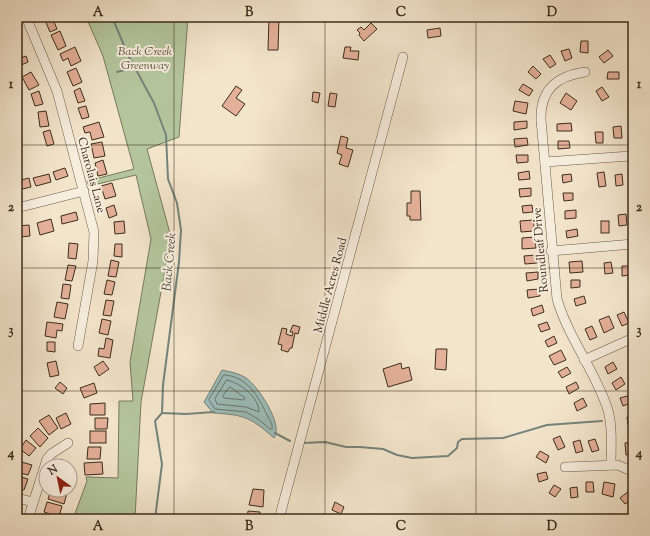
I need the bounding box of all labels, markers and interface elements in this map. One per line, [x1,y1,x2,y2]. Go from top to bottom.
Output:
text: A [93,4,104,22]
text: B [245,4,254,22]
text: C [396,4,406,22]
text: D [547,4,557,22]
park label: Back Creek Greenway [118,43,173,75]
text: 1 [9,76,14,94]
text: 1 [637,76,642,94]
street label: Charolais Lane [72,135,110,216]
text: 2 [8,199,15,217]
text: 2 [636,199,643,217]
street label: Roundleaf Drive [528,206,554,293]
water label: Back Creek [158,232,182,292]
street label: Middle Acres Road [310,235,352,335]
text: 3 [8,322,14,340]
text: 3 [636,322,642,340]
text: 4 [7,445,15,463]
text: 4 [635,445,643,463]
north arrow [38,458,78,498]
text: N [44,461,61,480]
text: A [93,518,104,536]
text: B [245,518,254,536]
text: C [396,518,406,536]
text: D [547,518,557,536]

